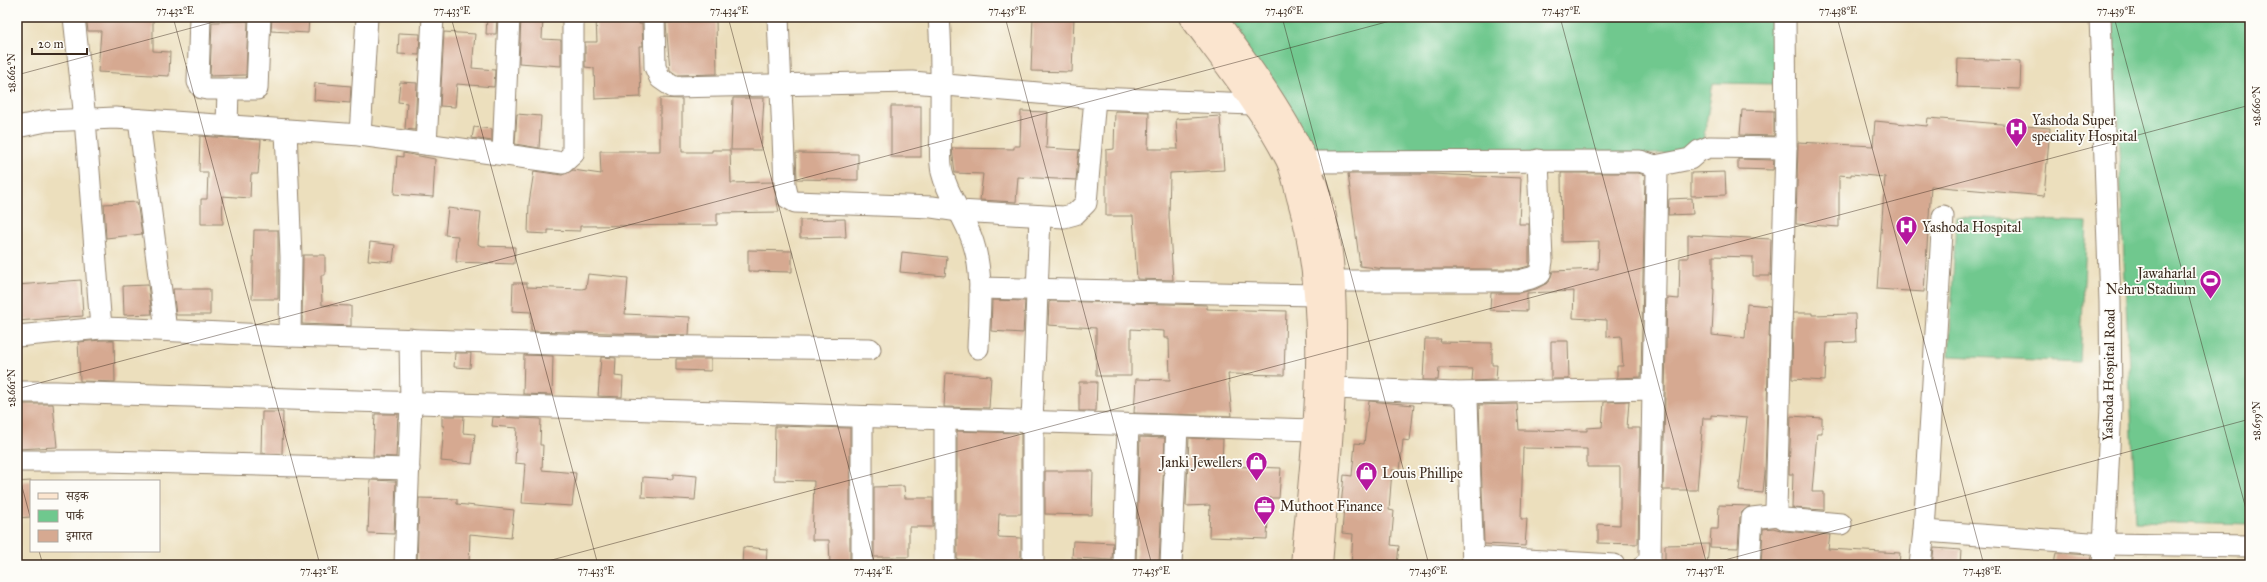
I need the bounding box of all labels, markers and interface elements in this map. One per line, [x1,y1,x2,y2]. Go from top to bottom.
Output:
text: 77.432°E [156,5,194,17]
text: 77.433°E [433,5,471,17]
text: 77.434°E [710,5,748,17]
text: 77.435°E [988,5,1026,17]
text: 77.436°E [1265,5,1303,17]
text: 77.437°E [1542,5,1580,17]
text: 77.438°E [1819,5,1857,17]
text: 77.439°E [2097,5,2135,17]
scale bar [32,30,87,56]
text: 20 m [38,37,64,51]
text: 28.662°N [6,53,18,93]
text: 28.660°N [2251,85,2263,126]
place label: Yashoda Super speciality Hospital [2032,112,2138,145]
hospital icon: Yashoda Super speciality Hospital [2003,115,2029,148]
hospital icon: Yashoda Hospital [1894,214,1920,247]
place label: Yashoda Hospital [1922,219,2022,236]
place label: Jawaharlal Nehru Stadium [2106,265,2196,298]
sports icon: Jawaharlal Nehru Stadium [2198,268,2224,301]
street label: Yashoda Hospital Road [2099,309,2119,441]
text: 28.661°N [6,368,18,407]
text: 28.659°N [2251,401,2263,441]
shop icon: Janki Jewellers [1244,449,1270,482]
place label: Janki Jewellers [1158,454,1242,472]
shop icon: Louis Phillipe [1353,460,1379,493]
place label: Louis Phillipe [1382,465,1463,482]
legend [30,480,160,552]
text: सड़क [65,489,90,503]
office icon: Muthoot Finance [1251,493,1277,526]
place label: Muthoot Finance [1280,498,1383,515]
text: पार्क [65,509,85,523]
text: इमारत [65,529,93,543]
text: 77.432°E [300,565,338,577]
text: 77.433°E [577,565,615,577]
text: 77.434°E [854,565,892,577]
text: 77.435°E [1132,565,1170,577]
text: 77.436°E [1409,565,1447,577]
text: 77.437°E [1686,565,1724,577]
text: 77.438°E [1963,565,2001,577]

